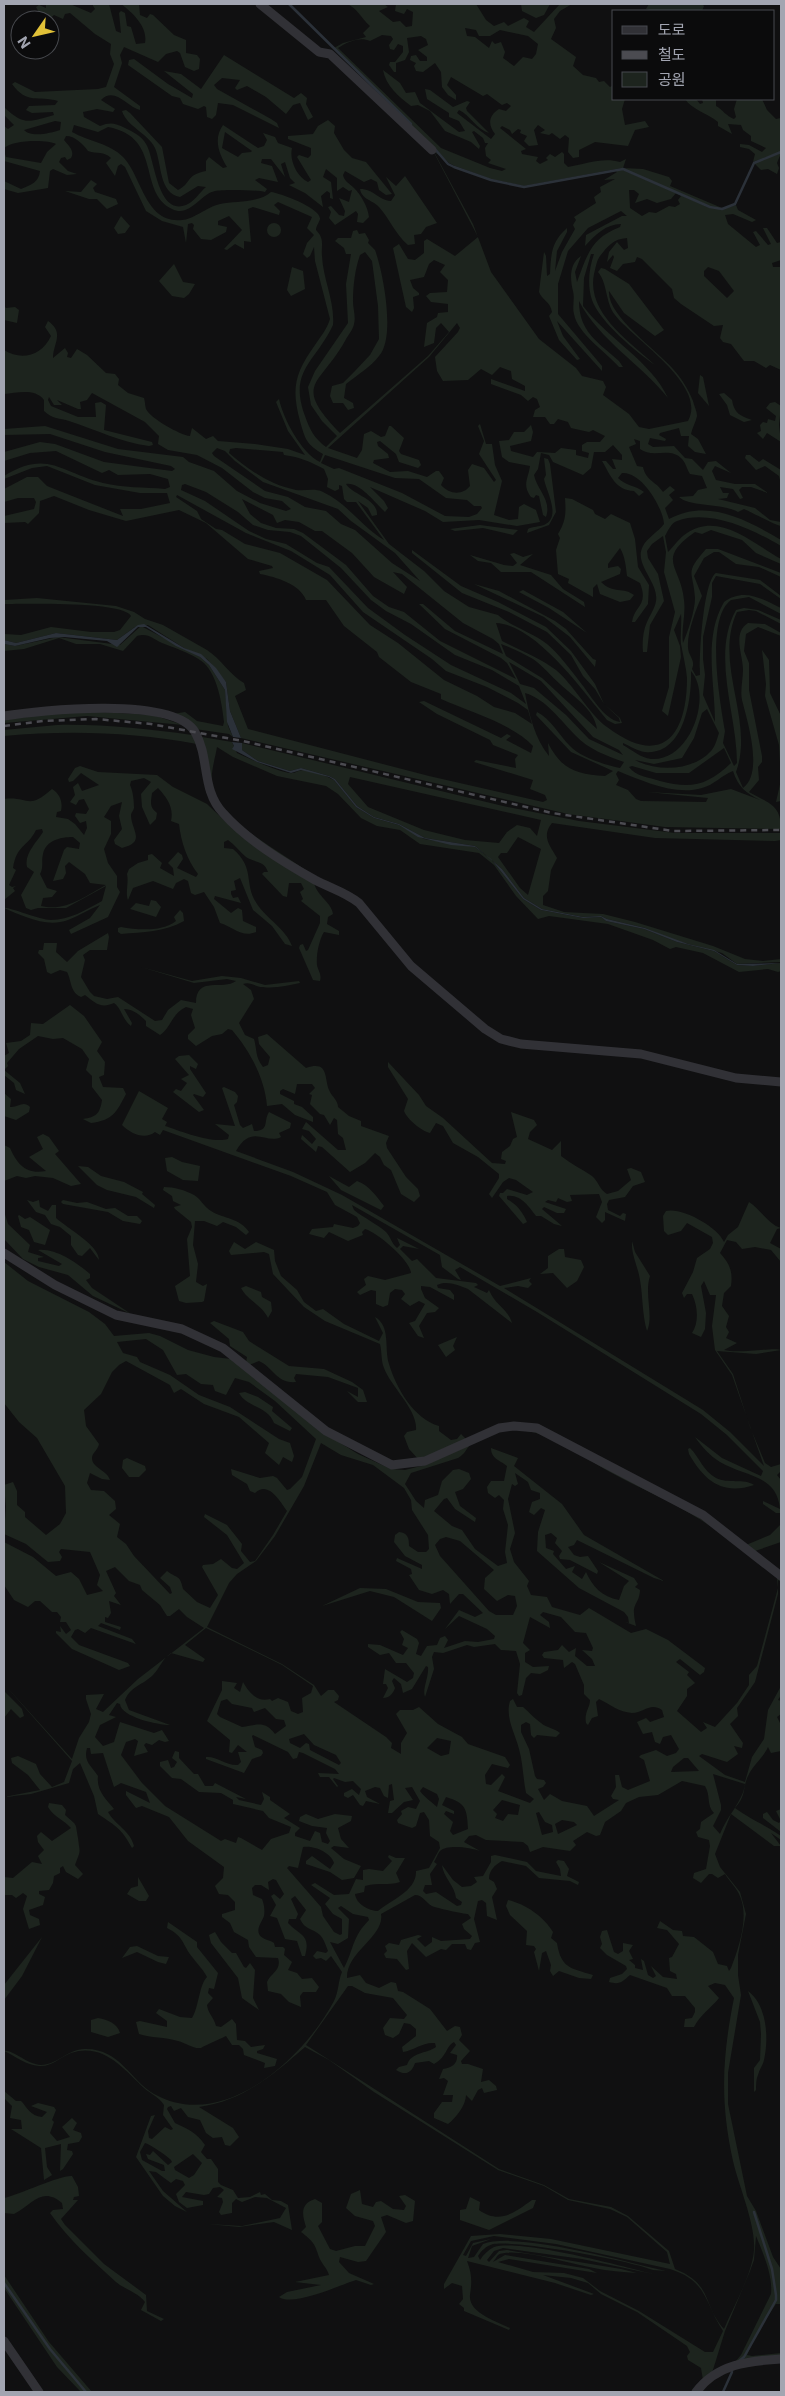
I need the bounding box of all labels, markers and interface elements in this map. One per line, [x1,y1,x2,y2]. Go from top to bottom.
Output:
north arrow [10,10,60,60]
legend [612,10,775,100]
text: 도로 [658,20,686,39]
text: N [14,33,34,52]
text: 철도 [658,45,686,64]
text: 공원 [658,70,686,89]

